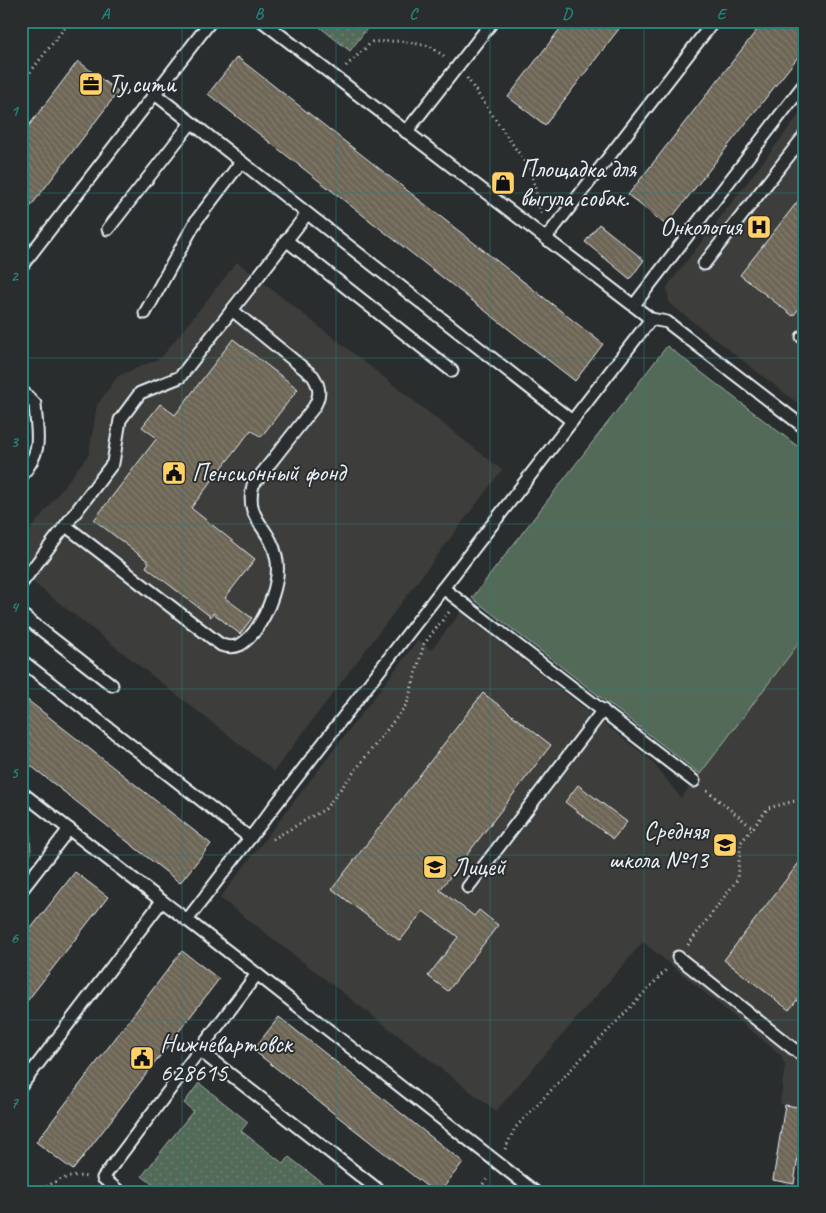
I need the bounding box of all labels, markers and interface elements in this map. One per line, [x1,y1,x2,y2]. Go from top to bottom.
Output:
text: A [101,4,111,24]
text: B [255,4,265,24]
text: C [409,4,419,24]
text: D [562,4,573,24]
text: E [717,4,728,24]
place label: Ту,сити [108,68,178,100]
office icon: Ту,сити [78,71,104,97]
text: 1 [10,101,19,121]
place label: Площадка для выгула собак. [520,153,637,214]
shop icon: Площадка для выгула собак. [490,170,516,196]
place label: Онкология [660,211,743,243]
hospital icon: Онкология [746,214,772,240]
text: 2 [10,266,19,286]
text: 3 [10,432,19,452]
place label: Пенсионный фонд [192,457,348,489]
public building icon: Пенсионный фонд [161,460,187,486]
text: 4 [10,597,19,617]
text: 5 [11,763,20,783]
place label: Средняя школа №13 [609,815,710,876]
school or university icon: Средняя школа №13 [712,832,738,858]
place label: Лицей [452,851,507,883]
school or university icon: Лицей [422,854,448,880]
text: 6 [10,928,19,948]
place label: Нижневартовск 628615 [160,1028,294,1089]
public building icon: Нижневартовск 628615 [129,1045,155,1071]
text: 7 [10,1093,19,1113]

